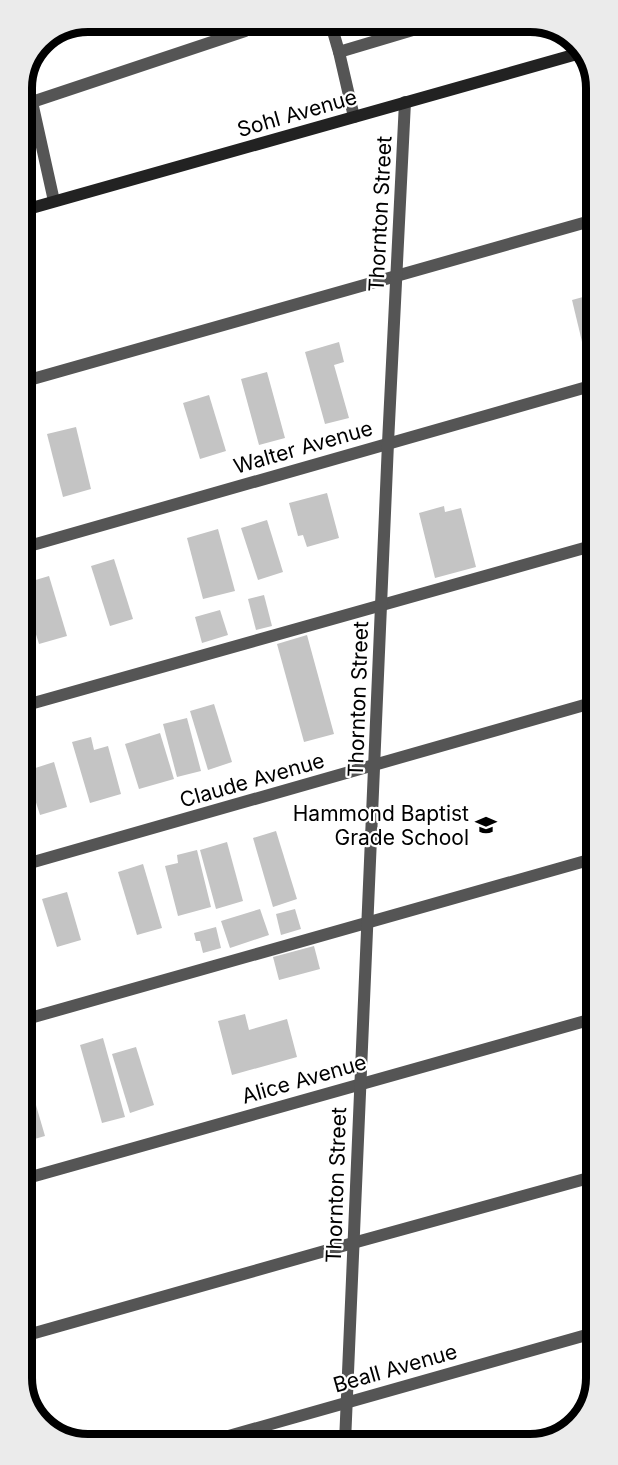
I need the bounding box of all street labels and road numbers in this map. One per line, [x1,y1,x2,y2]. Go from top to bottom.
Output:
street label: Sohl Avenue [234,84,360,142]
street label: Thornton Street [363,135,397,293]
street label: Walter Avenue [231,415,375,479]
street label: Thornton Street [343,620,373,777]
street label: Claude Avenue [177,747,327,813]
street label: Alice Avenue [239,1049,369,1109]
street label: Thornton Street [321,1106,351,1263]
street label: Beall Avenue [330,1338,460,1398]

